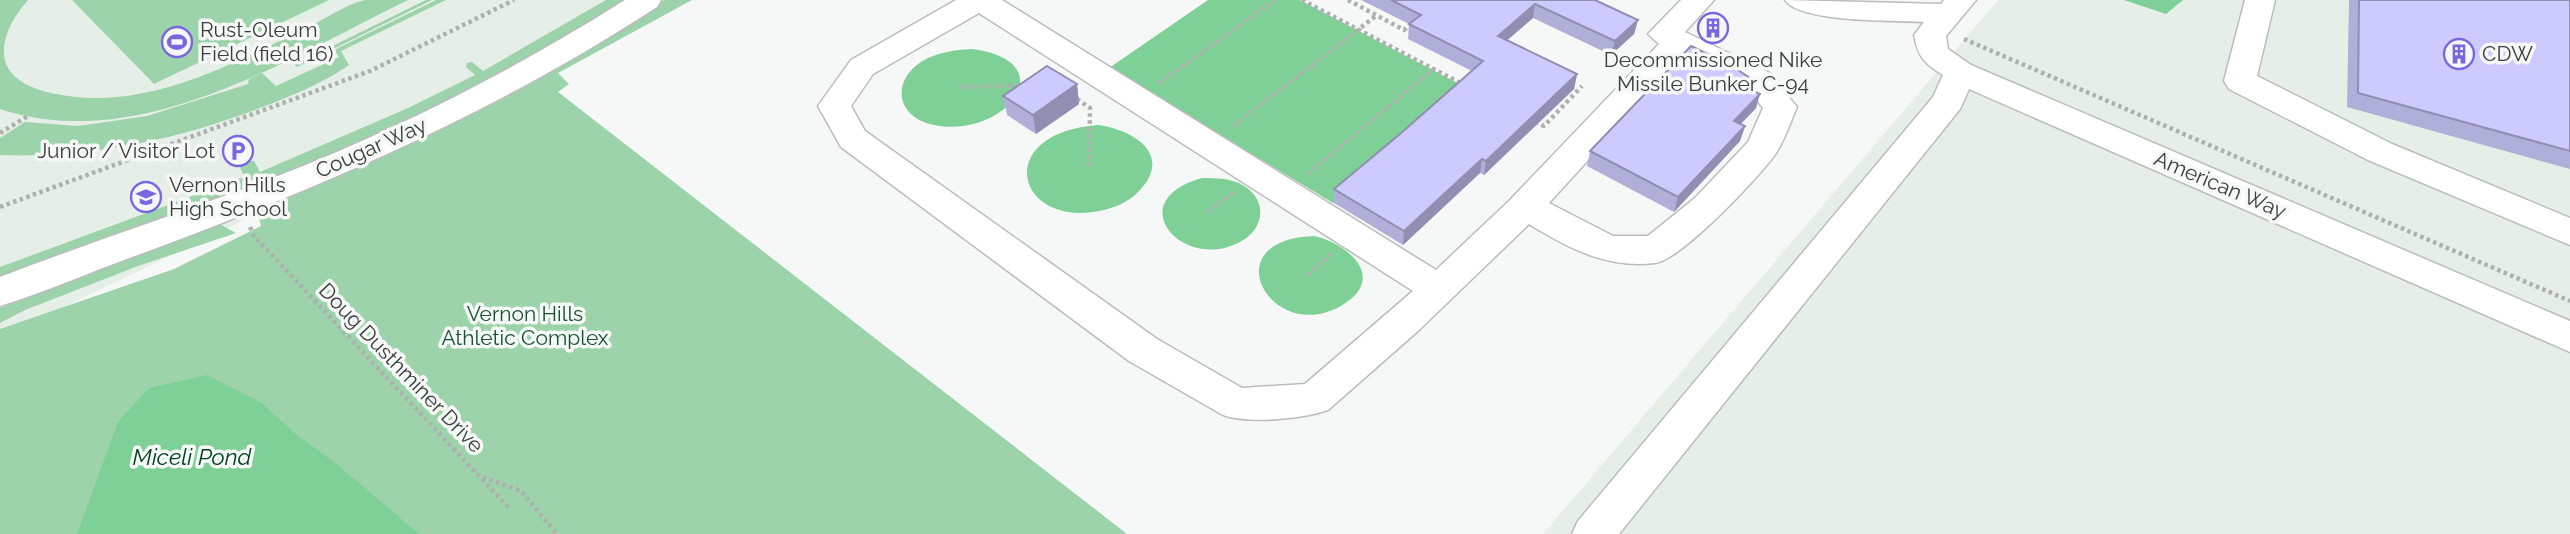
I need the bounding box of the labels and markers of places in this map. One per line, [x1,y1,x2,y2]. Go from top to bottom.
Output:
building icon: Decommissioned Nike Missile Bunker C-94 [1696,11,1730,45]
place label: Rust-Oleum Field (field 16) [200,17,333,66]
sports icon: Rust-Oleum Field (field 16) [160,25,194,59]
building icon: CDW [2442,37,2476,71]
place label: CDW [2482,41,2533,66]
place label: Decommissioned Nike Missile Bunker C-94 [1604,47,1822,96]
parking icon: Junior / Visitor Lot [221,134,255,168]
place label: Junior / Visitor Lot [37,138,215,163]
place label: Vernon Hills High School [169,172,287,221]
school or university icon: Vernon Hills High School [129,180,163,214]

